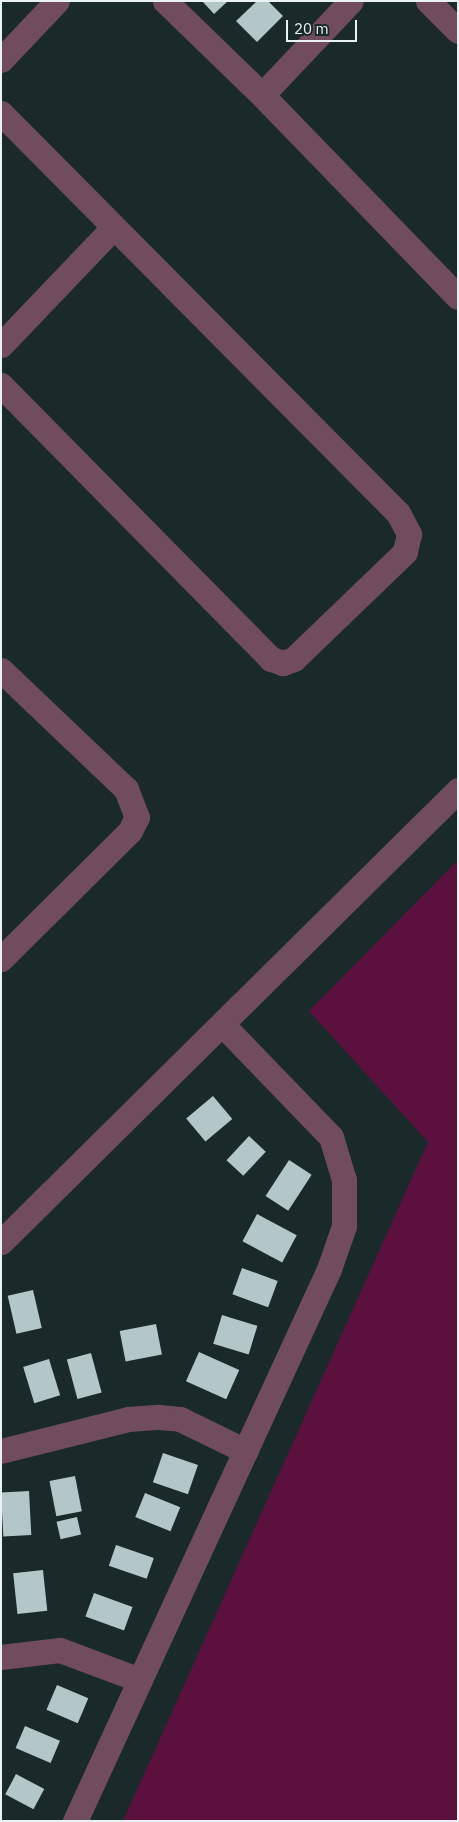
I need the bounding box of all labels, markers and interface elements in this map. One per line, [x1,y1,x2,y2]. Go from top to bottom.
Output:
scale bar [289,10,360,42]
text: 20 m [294,19,329,38]

